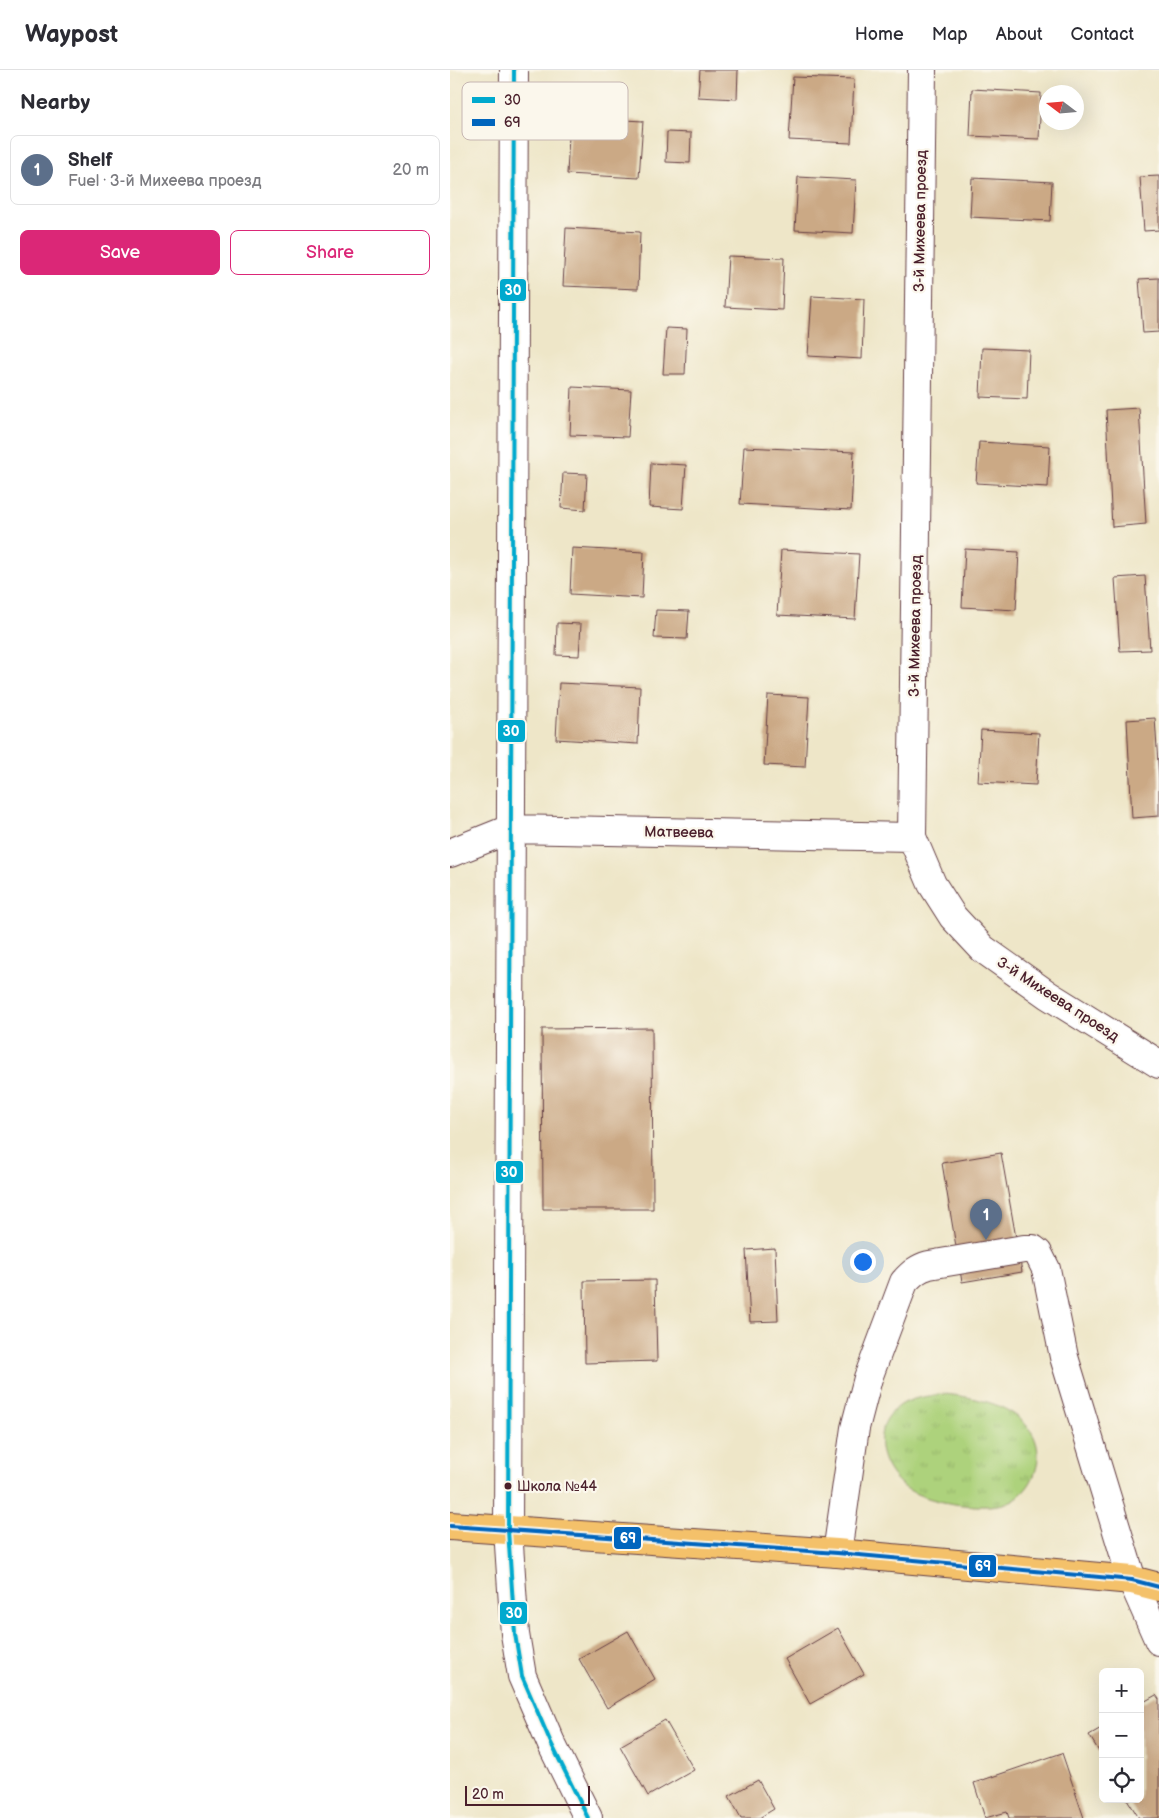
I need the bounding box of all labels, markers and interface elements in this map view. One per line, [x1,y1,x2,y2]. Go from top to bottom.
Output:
text: Waypost [25,20,118,49]
text: Home [855,24,904,45]
text: Map [932,24,968,45]
text: About [996,24,1043,45]
text: Contact [1071,24,1134,45]
legend [462,82,628,140]
north arrow [1039,85,1084,130]
text: Nearby [20,90,90,115]
text: 30 [504,92,521,109]
text: 69 [504,114,521,131]
text: Shelf [68,149,113,172]
street label: 3-й Михеева проезд [910,150,931,292]
text: 1 [34,161,40,180]
text: 20 m [393,161,429,180]
text: Fuel · 3-й Михеева проезд [68,172,261,191]
button: Save [20,230,220,275]
button: Share [230,230,430,275]
line badge: 30 [499,278,527,302]
text: 30 [505,282,522,299]
street label: 3-й Михеева проезд [905,555,926,697]
line badge: 30 [497,719,526,743]
text: 30 [503,723,520,740]
street label: Матвеева [644,822,714,843]
street label: 3-й Михеева проезд [993,953,1123,1046]
line badge: 30 [495,1160,524,1184]
text: 30 [501,1164,518,1181]
pin: 1 [970,1199,1002,1240]
your location [850,1249,876,1275]
place label: Школа №44 [517,1478,597,1495]
marker: Школа №44 [503,1481,513,1491]
line badge: 69 [613,1526,642,1550]
text: 69 [620,1530,636,1547]
line badge: 69 [968,1554,997,1578]
text: 69 [975,1558,991,1575]
line badge: 30 [499,1601,528,1625]
text: 30 [506,1605,523,1622]
map controls [1099,1668,1144,1803]
button: + [1099,1668,1144,1713]
button: − [1099,1713,1144,1758]
button: locate [1099,1758,1144,1803]
scale bar [465,1783,590,1806]
text: 20 m [472,1786,504,1803]

